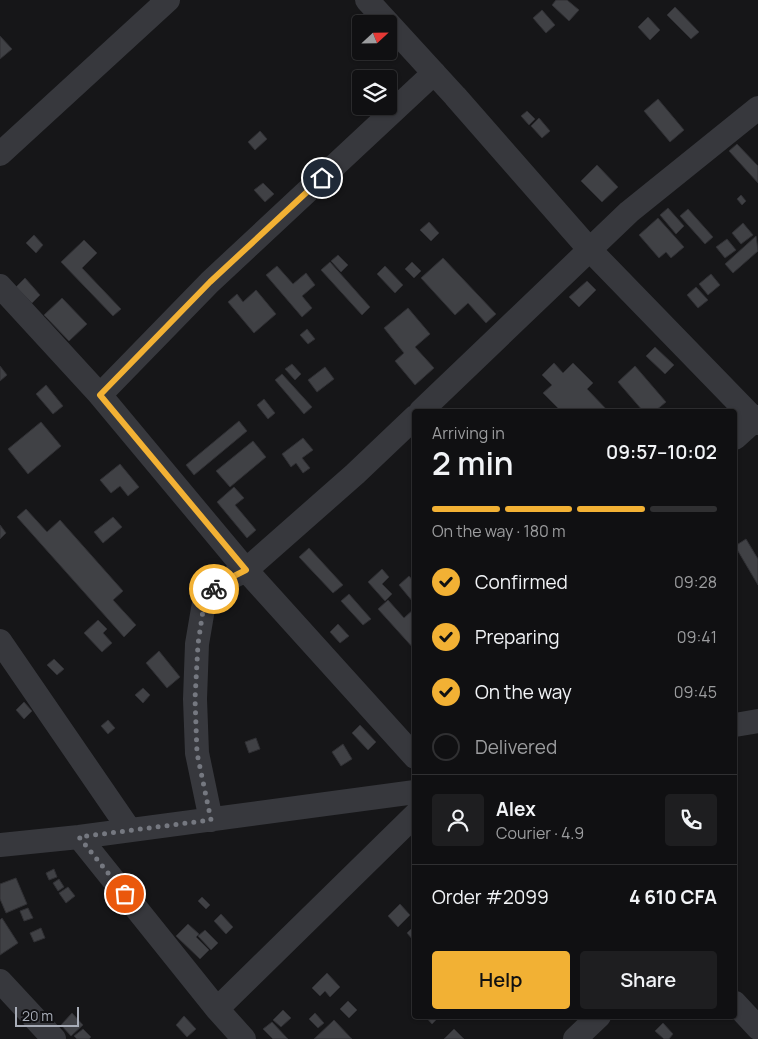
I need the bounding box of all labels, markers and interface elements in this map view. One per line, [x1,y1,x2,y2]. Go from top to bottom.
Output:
north arrow [352,15,398,60]
map controls [352,15,397,115]
button: layers [352,70,397,115]
pin [301,157,343,199]
icon: home [308,164,336,192]
text: Arriving in [432,422,505,444]
text: 09:57–10:02 [606,439,717,465]
text: 2 min [432,441,514,485]
text: On the way · 180 m [432,520,565,542]
courier [189,564,239,614]
icon: check [432,568,460,596]
text: Confirmed [475,569,568,595]
text: 09:28 [674,571,717,593]
icon: bike [200,575,228,603]
icon: check [432,623,460,651]
text: Preparing [475,624,560,650]
text: 09:41 [677,626,717,648]
icon: check [432,678,460,706]
text: On the way [475,679,572,705]
text: 09:45 [674,681,717,703]
text: Delivered [475,734,557,760]
button: person [432,794,484,846]
button: phone [665,794,717,846]
text: Alex [496,796,536,822]
text: Courier · 4.9 [496,822,584,844]
pin [104,873,146,915]
icon: bag [111,880,139,908]
text: Order #2099 [432,884,549,910]
text: 4 610 CFA [629,884,717,910]
button: Help [432,951,570,1009]
button: Share [580,951,717,1009]
scale bar [15,1004,79,1027]
text: 20 m [22,1006,53,1025]

